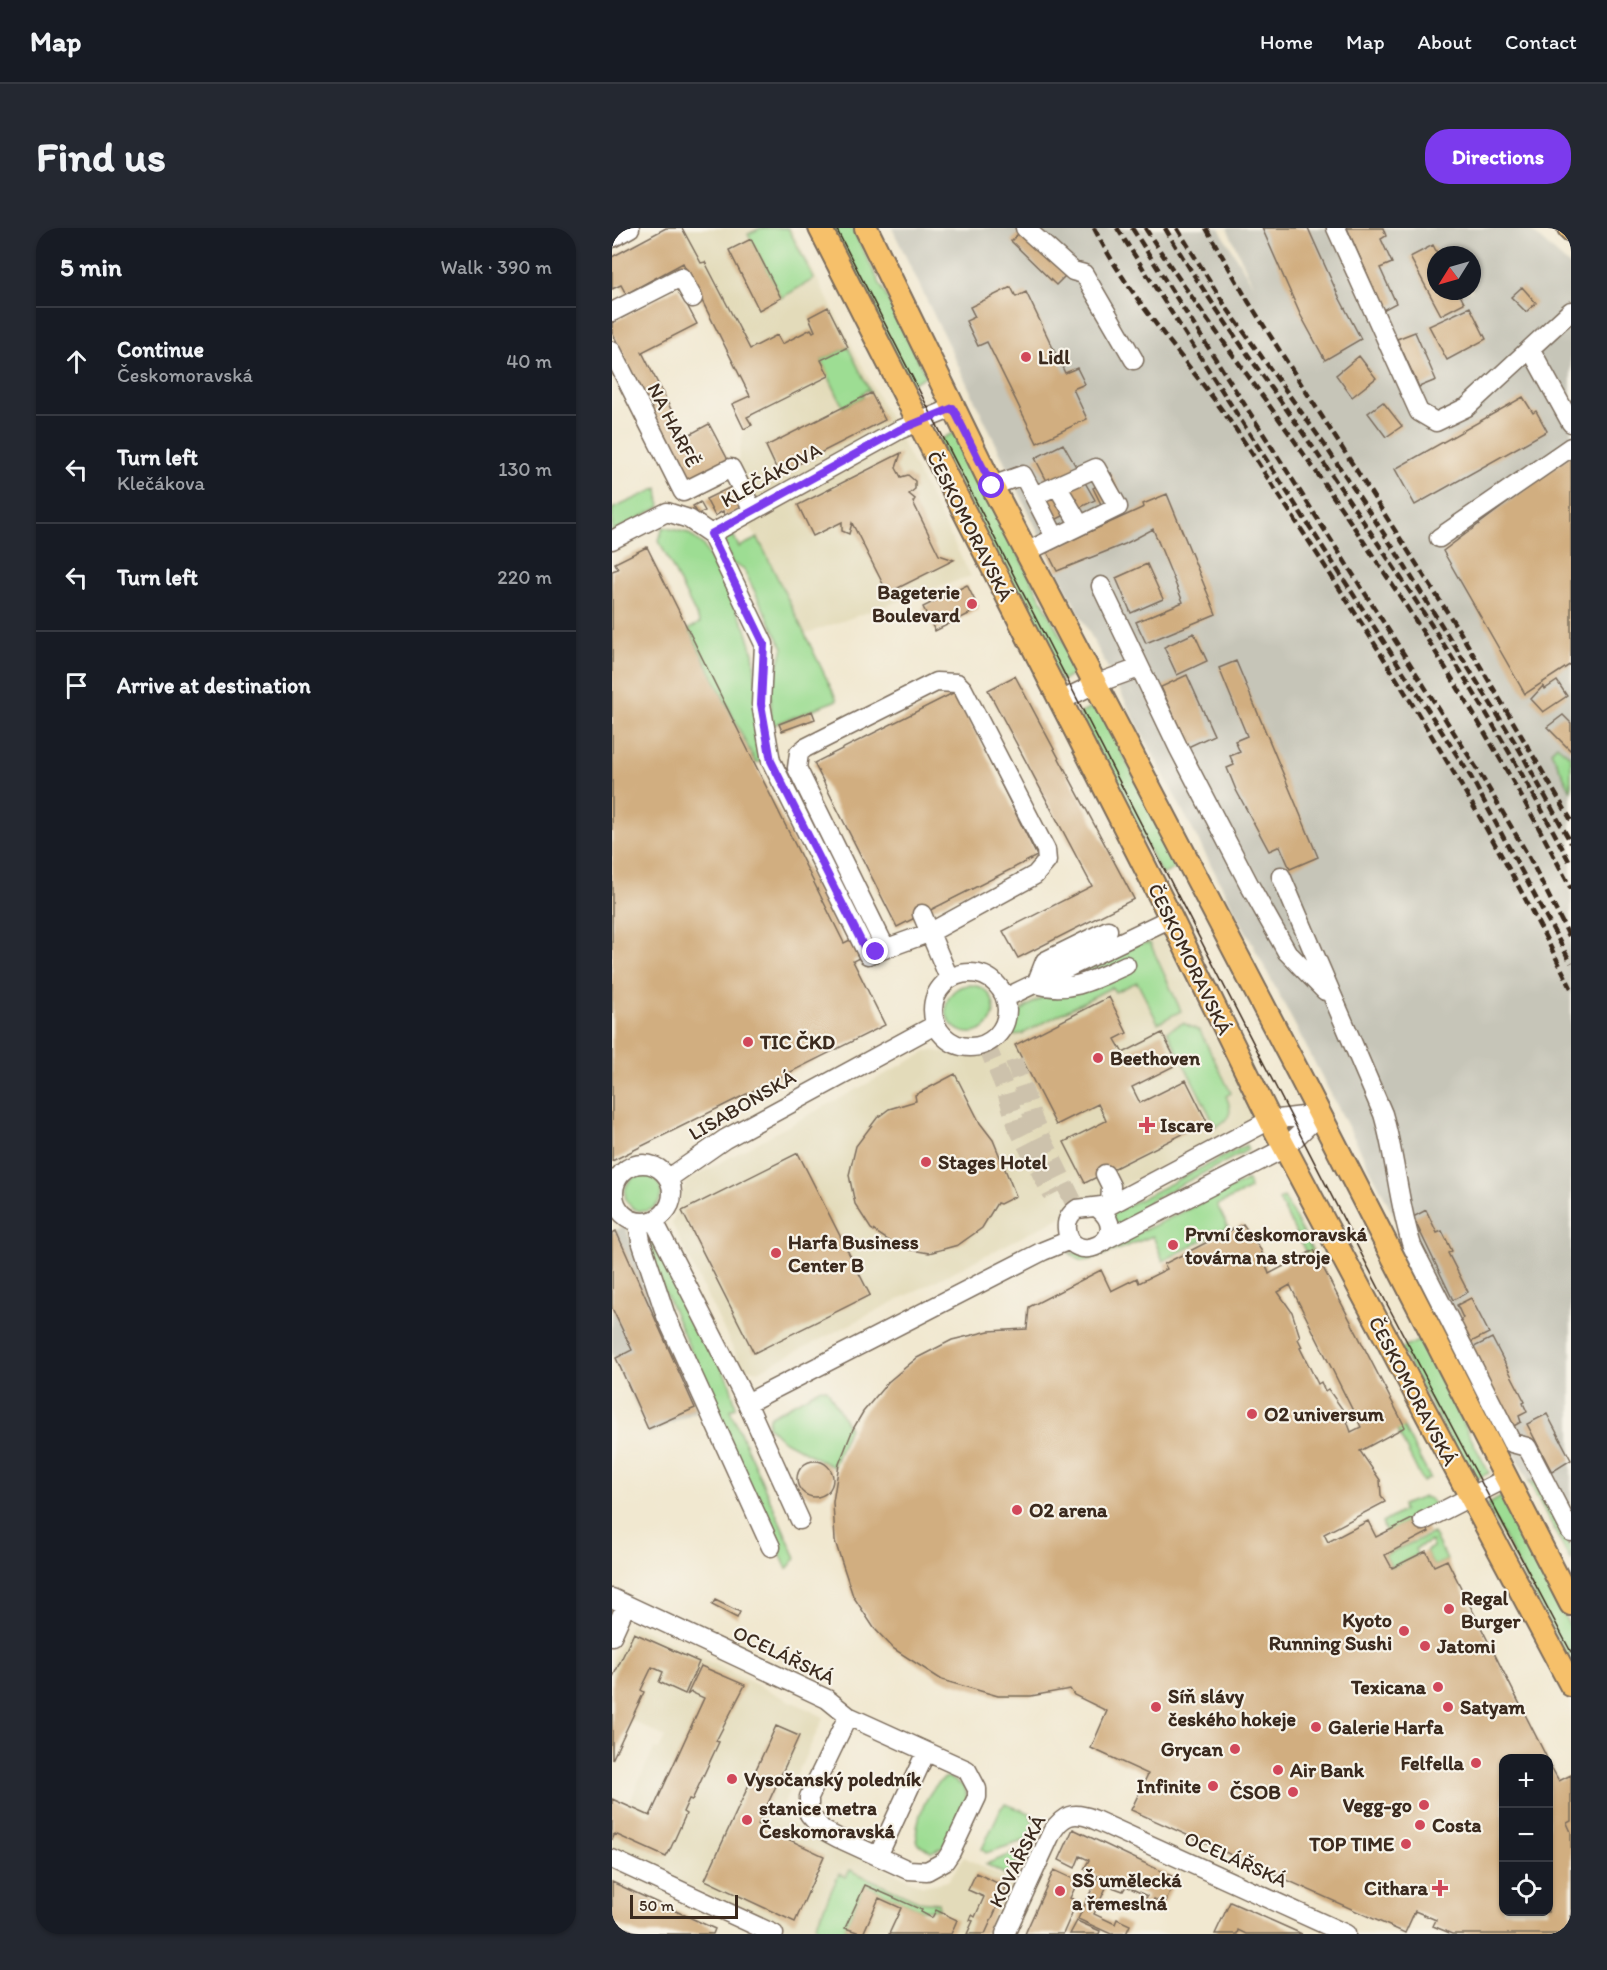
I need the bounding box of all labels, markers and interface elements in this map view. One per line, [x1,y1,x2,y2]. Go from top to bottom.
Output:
text: Map [30,24,81,58]
text: Home [1260,29,1313,54]
text: Map [1346,29,1385,54]
text: About [1418,29,1472,54]
text: Contact [1505,29,1577,54]
button: Directions [1425,129,1571,184]
text: Find us [36,131,166,182]
north arrow [1427,246,1481,300]
text: 5 min [60,251,122,283]
text: Walk · 390 m [441,255,552,279]
text: Continue [117,336,204,363]
icon: ahead [60,345,93,378]
place label: Lidl [1038,345,1070,369]
text: 40 m [506,349,552,373]
marker: Lidl [1019,350,1033,364]
text: Českomoravská [117,363,253,387]
street label: NA HARFĚ [643,379,705,471]
street label: KLEČÁKOVA [716,437,826,512]
text: Turn left [117,444,198,471]
street label: ČESKOMORAVSKÁ [922,447,1018,605]
icon: left [60,453,93,486]
text: 130 m [498,457,552,481]
text: Klečákova [117,471,205,495]
route start [978,472,1004,498]
icon: left [60,561,93,594]
text: Turn left [117,564,198,591]
text: 220 m [497,565,552,589]
place label: Bageterie Boulevard [872,580,961,627]
marker: Bageterie Boulevard [965,597,979,611]
icon: arrive [60,669,93,702]
text: Arrive at destination [117,672,311,699]
street label: ČESKOMORAVSKÁ [1143,879,1237,1039]
route end [862,938,888,964]
place label: TIC ČKD [759,1030,835,1054]
marker: TIC ČKD [741,1035,755,1049]
place label: Beethoven [1110,1046,1201,1070]
marker: Beethoven [1091,1051,1105,1065]
street label: LISABONSKÁ [684,1065,800,1145]
place label: Iscare [1160,1113,1214,1137]
marker: Iscare [1138,1116,1156,1134]
place label: Stages Hotel [938,1150,1047,1175]
marker: Stages Hotel [919,1155,933,1169]
place label: První českomoravská továrna na stroje [1185,1222,1368,1270]
place label: Harfa Business Center B [788,1230,919,1277]
marker: První českomoravská továrna na stroje [1166,1238,1180,1252]
marker: Harfa Business Center B [769,1246,783,1260]
street label: ČESKOMORAVSKÁ [1364,1312,1463,1470]
place label: O2 universum [1264,1402,1385,1426]
marker: O2 universum [1245,1407,1259,1421]
place label: O2 arena [1029,1498,1108,1522]
marker: O2 arena [1010,1503,1024,1517]
place label: Regal Burger [1461,1586,1522,1634]
marker: Regal Burger [1442,1602,1456,1616]
place label: Kyoto Running Sushi [1269,1608,1392,1656]
street label: OCELÁŘSKÁ [729,1620,839,1690]
marker: Kyoto Running Sushi [1397,1624,1411,1638]
place label: Jatomi [1436,1634,1496,1658]
marker: Jatomi [1418,1639,1432,1653]
place label: Texicana [1350,1675,1427,1699]
marker: Texicana [1431,1680,1445,1694]
place label: Síň slávy českého hokeje [1168,1684,1296,1732]
place label: Satyam [1460,1695,1525,1720]
marker: Síň slávy českého hokeje [1149,1700,1163,1714]
marker: Satyam [1441,1700,1455,1714]
place label: Galerie Harfa [1328,1715,1444,1739]
marker: Galerie Harfa [1309,1720,1323,1734]
place label: Grycan [1161,1737,1224,1762]
marker: Grycan [1228,1742,1242,1756]
place label: Felfella [1400,1751,1465,1775]
map controls [1499,1754,1553,1916]
button: + [1499,1754,1553,1808]
marker: Felfella [1469,1756,1483,1770]
place label: Air Bank [1289,1758,1365,1782]
marker: Air Bank [1271,1763,1285,1777]
place label: Vysočanský poledník [744,1767,922,1792]
marker: Vysočanský poledník [725,1772,739,1786]
place label: Infinite [1137,1774,1201,1798]
marker: Infinite [1206,1779,1220,1793]
place label: ČSOB [1230,1780,1281,1804]
marker: ČSOB [1286,1785,1300,1799]
place label: Vegg-go [1343,1793,1412,1818]
place label: stanice metra Českomoravská [759,1796,896,1843]
marker: Vegg-go [1417,1798,1431,1812]
button: − [1499,1808,1553,1862]
street label: KOVÁŘSKÁ [984,1811,1051,1911]
marker: stanice metra Českomoravská [740,1813,754,1827]
place label: Costa [1432,1813,1481,1837]
marker: Costa [1413,1818,1427,1832]
street label: OCELÁŘSKÁ [1181,1826,1291,1892]
place label: TOP TIME [1308,1832,1394,1856]
marker: TOP TIME [1399,1837,1413,1851]
button: locate [1499,1862,1553,1916]
place label: SŠ umělecká a řemeslná [1072,1868,1182,1915]
place label: Cithara [1364,1876,1429,1900]
marker: Cithara [1433,1881,1447,1895]
marker: SŠ umělecká a řemeslná [1053,1884,1067,1898]
scale bar [630,1892,738,1920]
text: 50 m [639,1896,674,1915]

